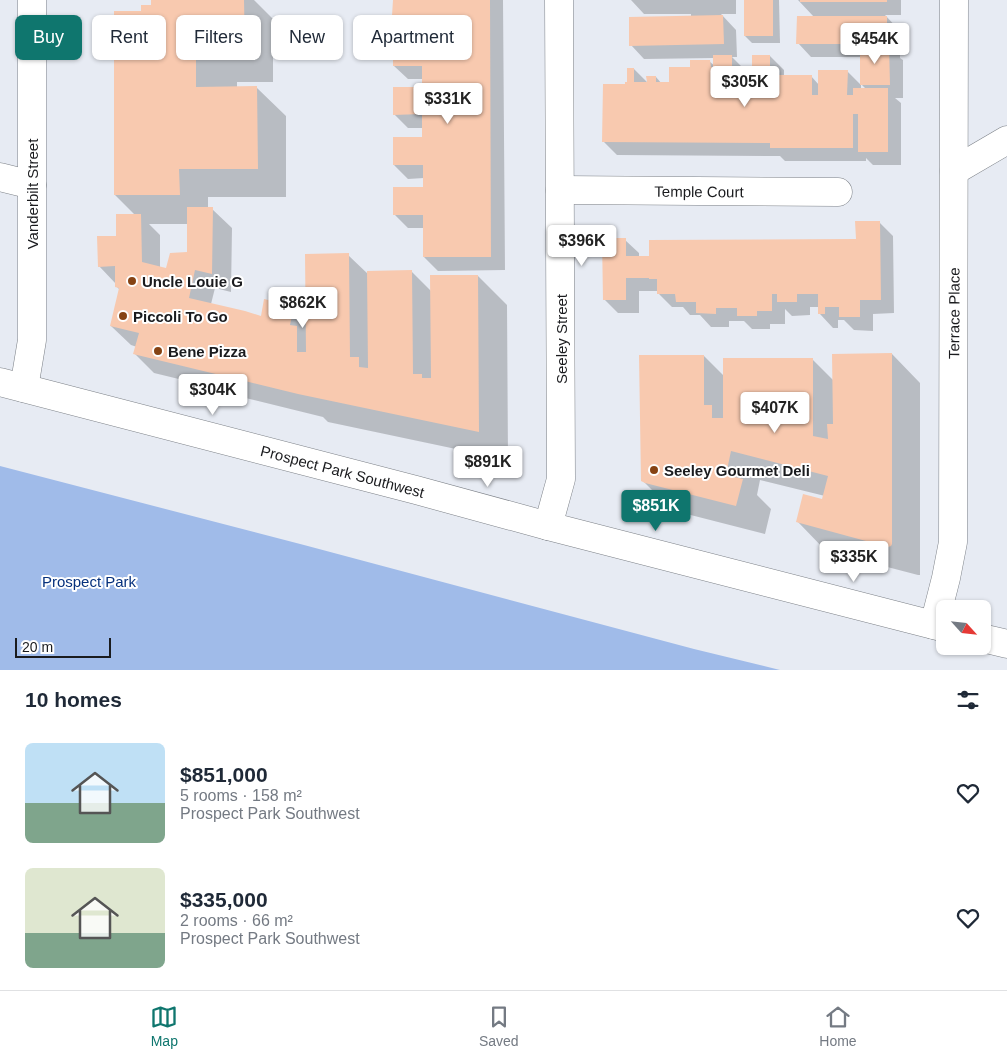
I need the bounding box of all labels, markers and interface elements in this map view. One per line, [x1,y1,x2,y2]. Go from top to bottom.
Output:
chip: Buy [15,15,82,60]
chip: Rent [92,15,166,60]
chip: Filters [176,15,261,60]
chip: New [271,15,343,60]
chip: Apartment [353,15,472,60]
pin: $454K [840,22,910,65]
text: $454K [851,30,899,47]
pin: $305K [710,66,780,108]
text: $305K [721,73,769,90]
pin: $331K [413,82,483,125]
text: $331K [424,90,472,107]
street label: Vanderbilt Street [24,138,41,249]
street label: Temple Court [654,182,745,200]
pin: $396K [547,224,617,267]
text: $396K [558,232,606,249]
street label: Terrace Place [945,267,962,359]
place label: Uncle Louie G [142,273,243,290]
marker: Uncle Louie G [126,275,138,287]
pin: $862K [268,286,338,329]
street label: Seeley Street [553,293,570,384]
text: $862K [279,294,327,311]
place label: Piccoli To Go [133,308,228,325]
marker: Piccoli To Go [117,310,129,322]
place label: Bene Pizza [168,343,247,360]
marker: Bene Pizza [152,345,164,357]
pin: $304K [178,374,248,416]
text: $304K [189,381,237,398]
pin: $407K [740,392,810,434]
text: $407K [751,399,799,416]
street label: Prospect Park Southwest [259,442,427,501]
pin: $891K [453,446,523,488]
text: $891K [464,453,512,470]
place label: Seeley Gourmet Deli [664,462,810,479]
marker: Seeley Gourmet Deli [648,464,660,476]
pin: $851K [621,490,691,532]
text: $851K [632,497,680,514]
pin: $335K [819,540,889,583]
text: $335K [830,548,878,565]
park label: Prospect Park [42,573,137,590]
north arrow [936,600,991,655]
map controls [936,600,991,655]
scale bar [15,635,111,658]
text: 20 m [22,639,53,655]
icon: filters [954,686,982,714]
text: 10 homes [25,688,122,711]
icon: home [65,763,125,823]
text: $851,000 [180,763,268,786]
icon: heart [954,779,982,807]
text: 5 rooms · 158 m² [180,787,302,804]
text: Prospect Park Southwest [180,805,360,822]
icon: home [65,888,125,948]
text: $335,000 [180,888,268,911]
icon: heart [954,904,982,932]
text: 2 rooms · 66 m² [180,912,293,929]
text: Prospect Park Southwest [180,930,360,947]
tab: Map [150,1003,178,1049]
tab: Saved [479,1003,519,1049]
tab: Home [819,1003,857,1049]

